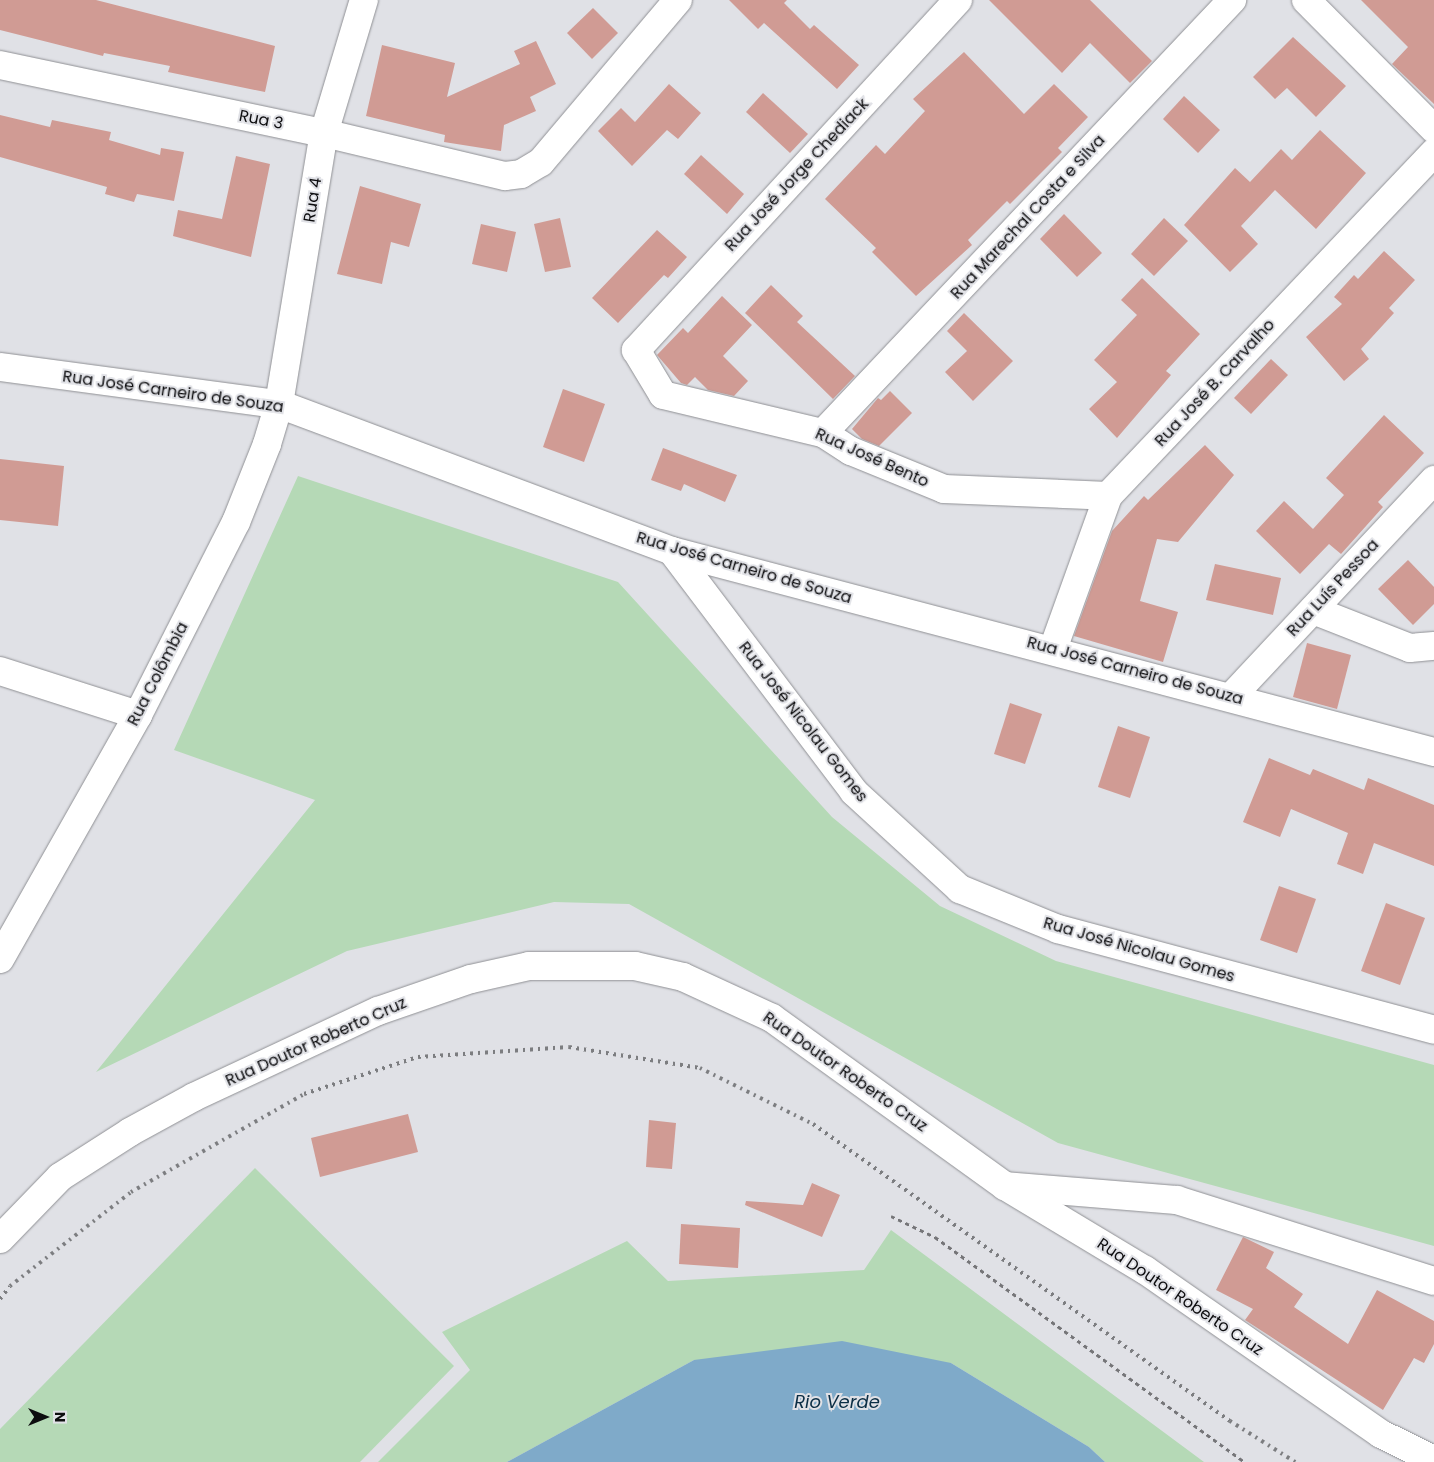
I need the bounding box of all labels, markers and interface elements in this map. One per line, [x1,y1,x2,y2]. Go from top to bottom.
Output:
street label: Rua José Jorge Chediack [721,95,873,255]
street label: Rua 3 [237,106,285,134]
street label: Rua Marechal Costa e Silva [947,131,1109,303]
street label: Rua 4 [300,176,326,224]
street label: Rua José B. Carvalho [1151,315,1279,451]
street label: Rua José Carneiro de Souza [61,367,285,417]
street label: Rua José Bento [812,424,932,492]
street label: Rua José Carneiro de Souza [634,528,854,608]
street label: Rua Luís Pessoa [1283,535,1383,641]
street label: Rua Colômbia [124,619,192,729]
street label: Rua José Carneiro de Souza [1025,633,1245,709]
street label: Rua José Nicolau Gomes [734,638,872,806]
street label: Rua José Nicolau Gomes [1041,913,1237,987]
street label: Rua Doutor Roberto Cruz [223,993,409,1091]
street label: Rua Doutor Roberto Cruz [759,1008,931,1136]
street label: Rua Doutor Roberto Cruz [1093,1234,1267,1360]
water label: Rio Verde [794,1391,880,1413]
north arrow [20,1392,70,1442]
text: N [50,1412,70,1422]

